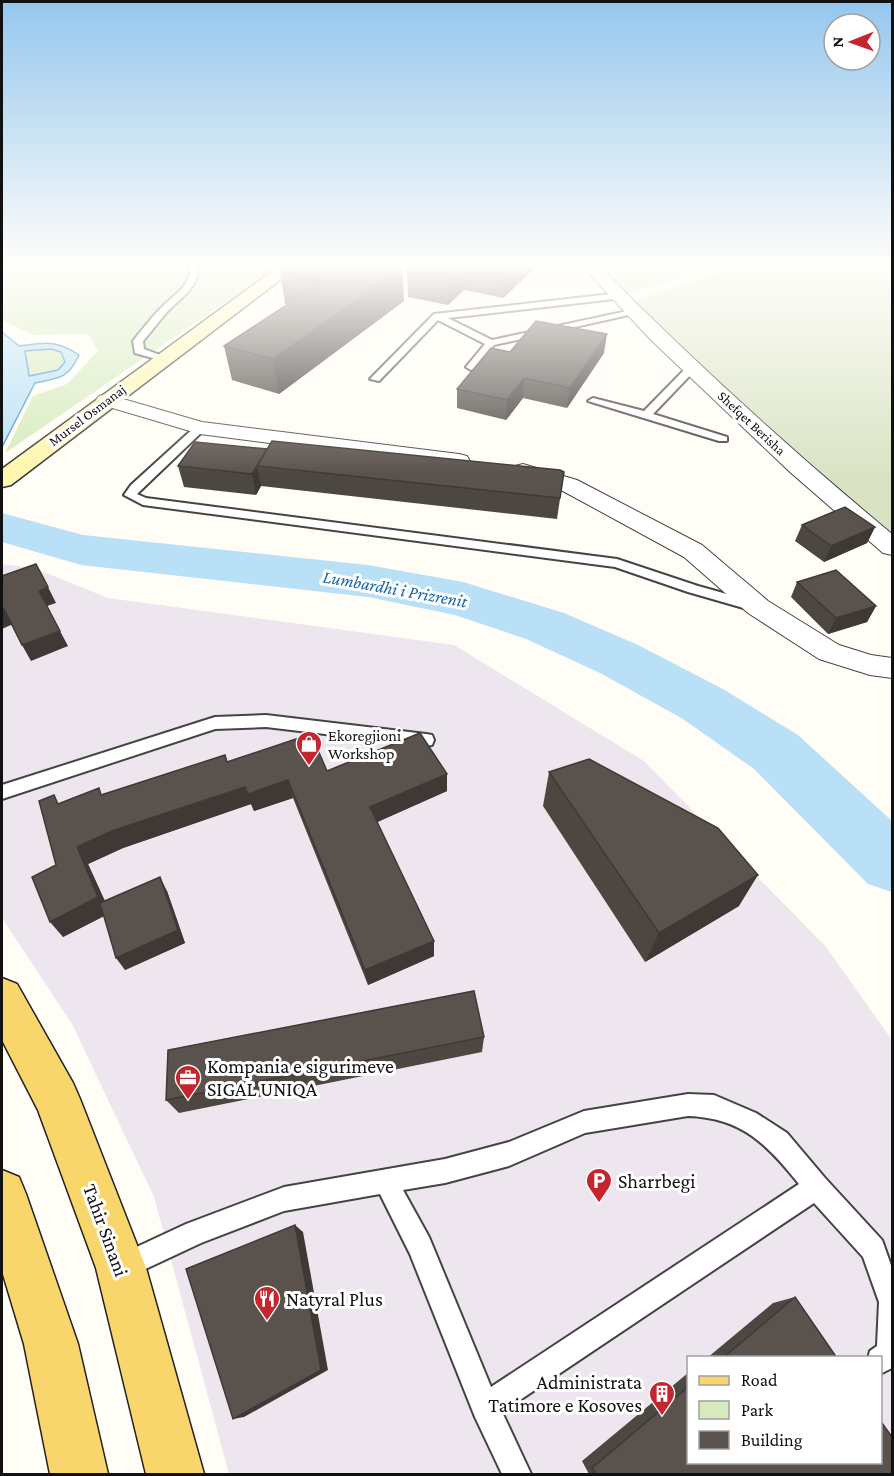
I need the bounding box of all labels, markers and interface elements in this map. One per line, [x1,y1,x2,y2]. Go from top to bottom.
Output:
north arrow [822,12,882,72]
text: N [829,37,846,48]
street label: Mursel Osmanaj [45,381,129,450]
street label: Shefqet Berisha [715,388,790,459]
water label: Lumbardhi i Prizrenit [321,566,469,612]
place label: Ekoregjioni Workshop [328,727,401,763]
shop icon: Ekoregjioni Workshop [294,729,324,767]
place label: Kompania e sigurimeve SIGAL UNIQA [207,1055,394,1100]
office icon: Kompania e sigurimeve SIGAL UNIQA [173,1063,203,1101]
parking icon: Sharrbegi [584,1166,614,1204]
place label: Sharrbegi [618,1170,695,1193]
street label: Tahir Sinani [79,1181,133,1279]
restaurant icon: Natyral Plus [252,1284,282,1322]
place label: Natyral Plus [286,1288,383,1311]
legend [687,1356,882,1464]
text: Road [741,1370,778,1390]
place label: Administrata Tatimore e Kosoves [488,1371,642,1416]
building icon: Administrata Tatimore e Kosoves [647,1379,677,1417]
text: Park [741,1400,773,1420]
text: Building [741,1430,803,1450]

